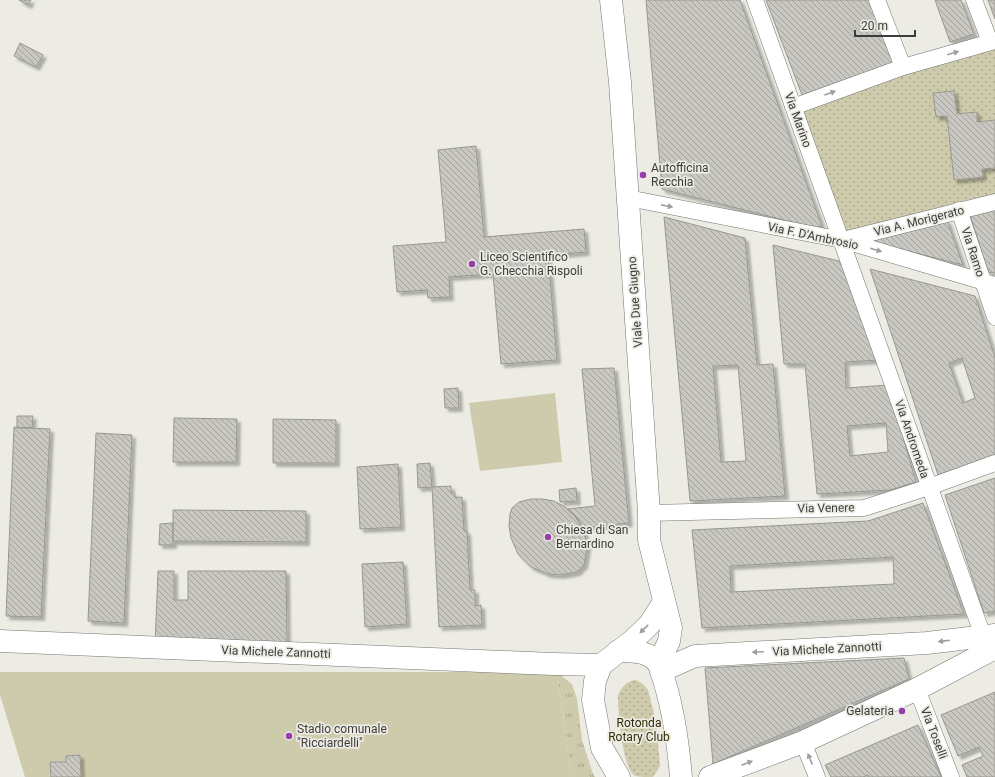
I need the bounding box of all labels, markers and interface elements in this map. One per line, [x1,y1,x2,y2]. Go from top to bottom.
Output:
scale bar [855,12,915,38]
text: 20 m [861,19,888,33]
one-way arrow [947,50,959,56]
one-way arrow [824,90,836,96]
street label: Via Marino [782,91,814,150]
place label: Autofficina Recchia [651,161,709,189]
marker: Autofficina Recchia [638,170,648,180]
one-way arrow [660,203,673,209]
street label: Via A. Morigerato [872,203,966,239]
street label: Via F. D'Ambrosio [766,220,860,253]
street label: Via Ramo [958,225,988,279]
one-way arrow [870,247,882,253]
place label: Liceo Scientifico G. Checchia Rispoli [480,250,583,278]
street label: Viale Due Giugno [625,256,645,348]
marker: Liceo Scientifico G. Checchia Rispoli [467,259,477,269]
street label: Via Andromeda [892,398,932,480]
street label: Via Venere [797,501,855,515]
place label: Chiesa di San Bernardino [556,523,628,551]
marker: Chiesa di San Bernardino [543,532,553,542]
one-way arrow [639,625,649,634]
one-way arrow [938,638,950,644]
street label: Via Michele Zannotti [772,639,882,659]
street label: Via Michele Zannotti [221,643,331,661]
one-way arrow [752,649,764,656]
place label: Gelateria [846,704,894,718]
street label: Via Toselli [918,705,950,761]
marker: Gelateria [897,706,907,716]
park label: Rotonda Rotary Club [608,716,670,744]
place label: Stadio comunale "Ricciardelli" [297,722,387,750]
marker: Stadio comunale "Ricciardelli" [284,731,294,741]
one-way arrow [807,754,813,765]
one-way arrow [741,760,753,766]

